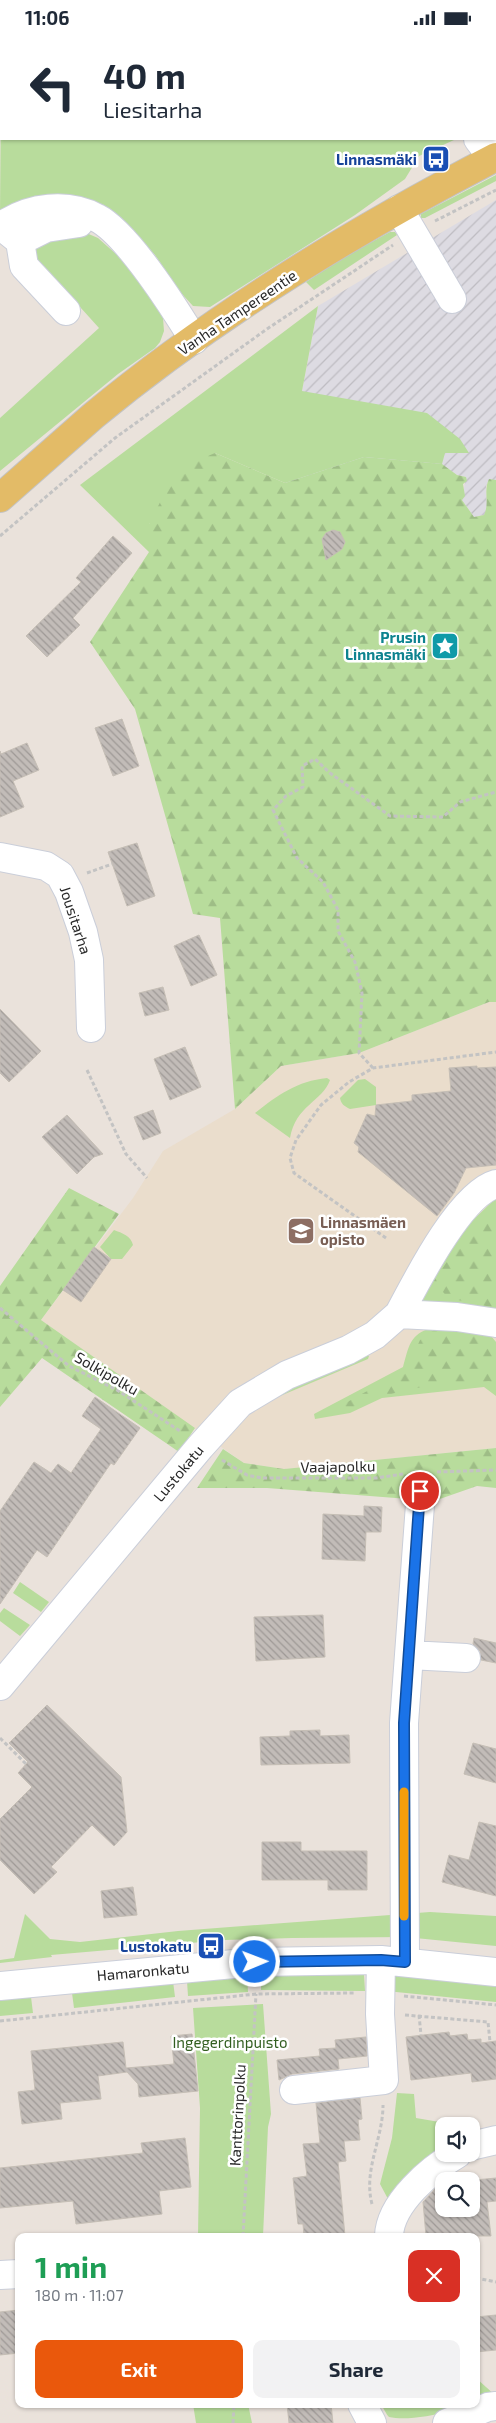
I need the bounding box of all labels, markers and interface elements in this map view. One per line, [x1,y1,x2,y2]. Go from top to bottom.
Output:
text: 11:06 [25,6,70,29]
text: 40 m [103,54,186,96]
icon: left [20,55,85,120]
text: Liesitarha [103,96,202,122]
bus stop icon: Linnasmäki [421,144,451,174]
place label: Linnasmäki [336,150,417,168]
street label: Vanha Tampereentie [174,266,300,358]
place label: Prusin Linnasmäki [345,628,426,663]
place icon: Prusin Linnasmäki [430,631,460,661]
street label: Jousitarha [57,884,95,956]
place label: Linnasmäen opisto [320,1213,406,1248]
school or university icon: Linnasmäen opisto [286,1216,316,1246]
street label: Solkipolku [72,1348,142,1398]
street label: Lustokatu [149,1441,207,1505]
street label: Vaajapolku [300,1456,376,1477]
pin [399,1470,441,1512]
icon: arrive [406,1477,434,1505]
bus stop icon: Lustokatu [196,1931,226,1961]
position arrow [228,1935,280,1987]
place label: Lustokatu [120,1937,192,1955]
street label: Hamaronkatu [96,1958,190,1984]
park label: Ingegerdinpuisto [172,2033,288,2051]
street label: Kanttorinpolku [225,2064,249,2166]
map controls [435,2117,480,2217]
button: sound [435,2117,480,2162]
button: search [435,2172,480,2217]
text: 1 min [35,2248,107,2284]
button: close [408,2250,460,2302]
text: 180 m · 11:07 [35,2285,124,2304]
button: Exit [35,2340,243,2398]
button: Share [253,2340,460,2398]

